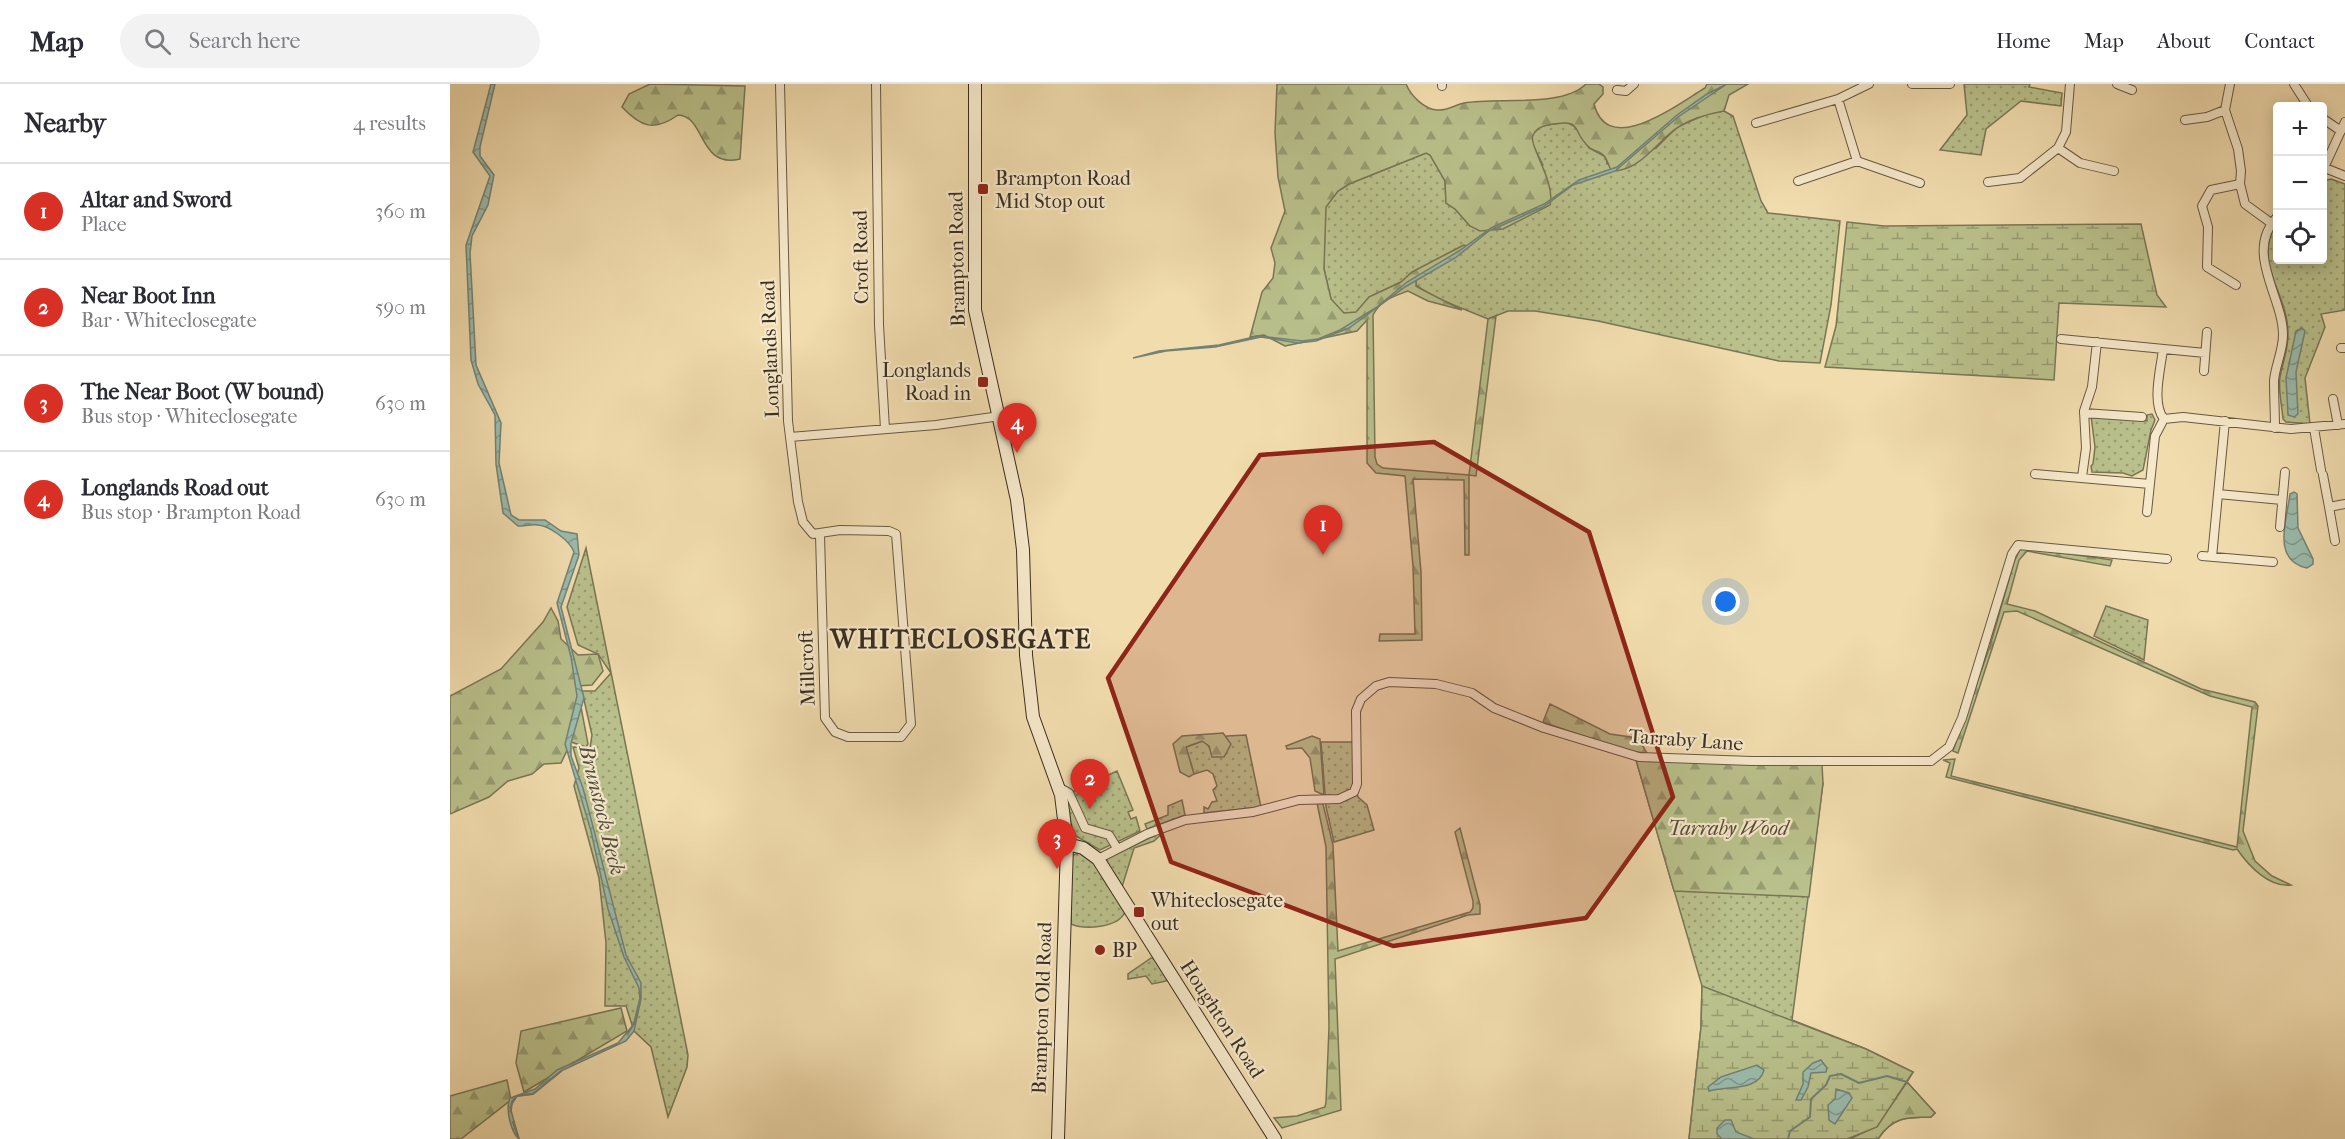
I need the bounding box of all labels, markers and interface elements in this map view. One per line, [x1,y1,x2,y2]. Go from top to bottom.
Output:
search box [120,14,540,68]
text: Map [30,25,84,58]
icon: search [141,25,174,58]
text: Search here [189,28,300,54]
text: Home [1996,29,2051,53]
text: Map [2084,29,2124,53]
text: About [2157,29,2211,53]
text: Contact [2244,29,2315,53]
map controls [2273,102,2327,264]
button: + [2273,102,2327,156]
text: Nearby [24,108,106,139]
text: 4 results [353,112,426,135]
button: − [2273,156,2327,210]
place label: Brampton Road Mid Stop out [995,167,1132,213]
marker: Brampton Road Mid Stop out [976,182,990,196]
text: Altar and Sword [81,187,232,213]
street label: Brampton Road [944,190,970,327]
text: 1 [40,200,47,223]
text: 360 m [375,200,426,223]
street label: Croft Road [849,209,873,304]
button: locate [2273,210,2327,264]
text: Place [81,213,127,236]
street label: Longlands Road [756,279,784,418]
text: Near Boot Inn [81,283,216,309]
text: 2 [38,296,49,319]
text: 590 m [375,296,426,319]
text: Bar · Whiteclosegate [81,309,257,332]
place label: Longlands Road in [882,359,971,405]
marker: Longlands Road in [976,375,990,389]
text: The Near Boot (W bound) [81,379,324,405]
text: 3 [39,392,48,415]
text: 630 m [375,392,426,415]
pin: 4 [998,404,1036,453]
text: Bus stop · Whiteclosegate [81,405,297,428]
text: Longlands Road out [81,475,269,501]
text: 4 [38,488,49,511]
text: 630 m [375,488,426,511]
text: Bus stop · Brampton Road [81,501,301,524]
pin: 1 [1304,506,1342,555]
your location [1711,587,1740,616]
district label: WHITECLOSEGATE [829,624,1092,655]
street label: Millcroft [794,630,820,706]
street label: Tarraby Lane [1628,725,1744,755]
water label: Brunstock Beck [574,742,630,877]
pin: 2 [1070,760,1110,809]
park label: Tarraby Wood [1668,817,1791,840]
pin: 3 [1038,820,1076,869]
place label: Whiteclosegate out [1150,889,1283,935]
marker: Whiteclosegate out [1132,905,1146,919]
street label: Brampton Old Road [1028,920,1057,1094]
place label: BP [1112,939,1137,962]
marker: BP [1093,943,1107,957]
street label: Houghton Road [1175,956,1269,1083]

